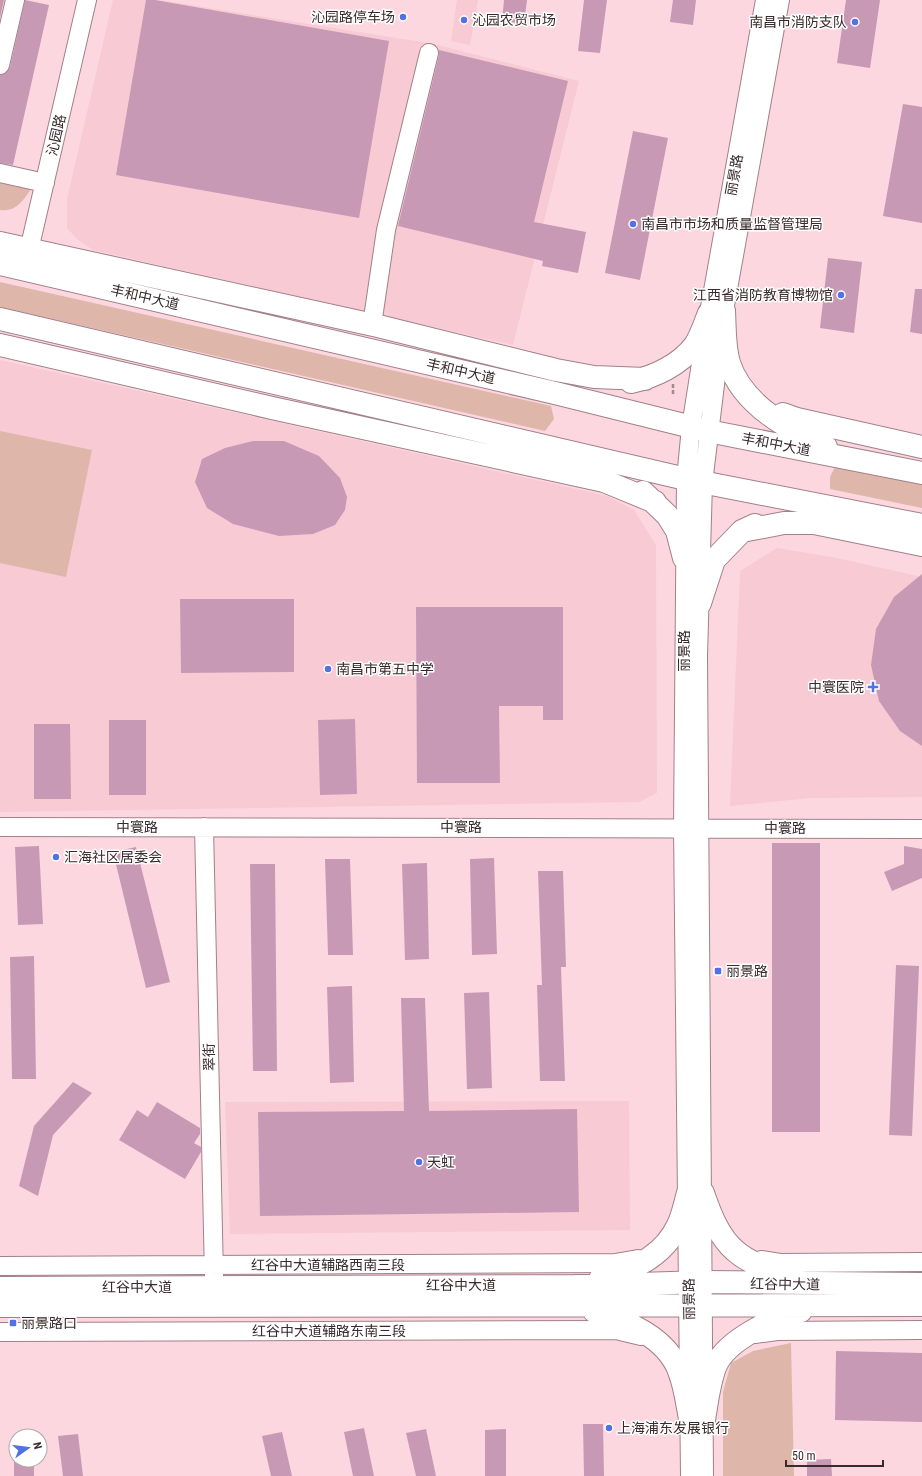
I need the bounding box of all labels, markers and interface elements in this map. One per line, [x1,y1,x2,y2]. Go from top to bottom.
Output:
place label: 沁园路停车场 [311,9,395,25]
marker: 沁园路停车场 [398,12,408,22]
place label: 沁园农贸市场 [472,12,556,28]
place label: 南昌市消防支队 [749,14,847,30]
marker: 沁园农贸市场 [459,15,469,25]
marker: 南昌市消防支队 [850,17,860,27]
street label: 沁园路 [43,113,69,157]
street label: 丽景路 [722,153,746,197]
place label: 南昌市市场和质量监督管理局 [641,216,823,232]
marker: 南昌市市场和质量监督管理局 [628,219,638,229]
street label: 丰和中大道 [109,281,181,313]
place label: 江西省消防教育博物馆 [693,287,833,303]
marker: 江西省消防教育博物馆 [836,290,846,300]
street label: 丰和中大道 [425,355,497,387]
street label: 丰和中大道 [740,429,812,459]
street label: 丽景路 [676,630,692,672]
place label: 南昌市第五中学 [336,661,434,677]
marker: 南昌市第五中学 [323,664,333,674]
place label: 中寰医院 [808,679,864,695]
marker: 中寰医院 [867,681,879,693]
street label: 中寰路 [116,819,158,835]
street label: 中寰路 [440,819,482,835]
street label: 中寰路 [764,820,806,836]
place label: 汇海社区居委会 [64,849,162,865]
marker: 汇海社区居委会 [51,852,61,862]
place label: 丽景路 [726,963,768,979]
marker: 丽景路 [713,966,723,976]
street label: 翠街 [201,1043,217,1071]
place label: 天虹 [427,1154,455,1170]
marker: 天虹 [414,1157,424,1167]
street label: 红谷中大道辅路西南三段 [251,1257,405,1273]
street label: 红谷中大道 [750,1275,820,1293]
street label: 红谷中大道 [426,1277,496,1293]
street label: 丽景路 [681,1278,697,1320]
street label: 红谷中大道 [102,1279,172,1295]
place label: 丽景路口 [21,1315,77,1331]
marker: 丽景路口 [8,1318,18,1328]
street label: 红谷中大道辅路东南三段 [252,1323,406,1339]
place label: 上海浦东发展银行 [617,1420,729,1436]
marker: 上海浦东发展银行 [604,1423,614,1433]
north arrow [8,1428,48,1468]
text: N [30,1441,44,1451]
scale bar [786,1442,883,1468]
text: 50 m [792,1449,816,1463]

